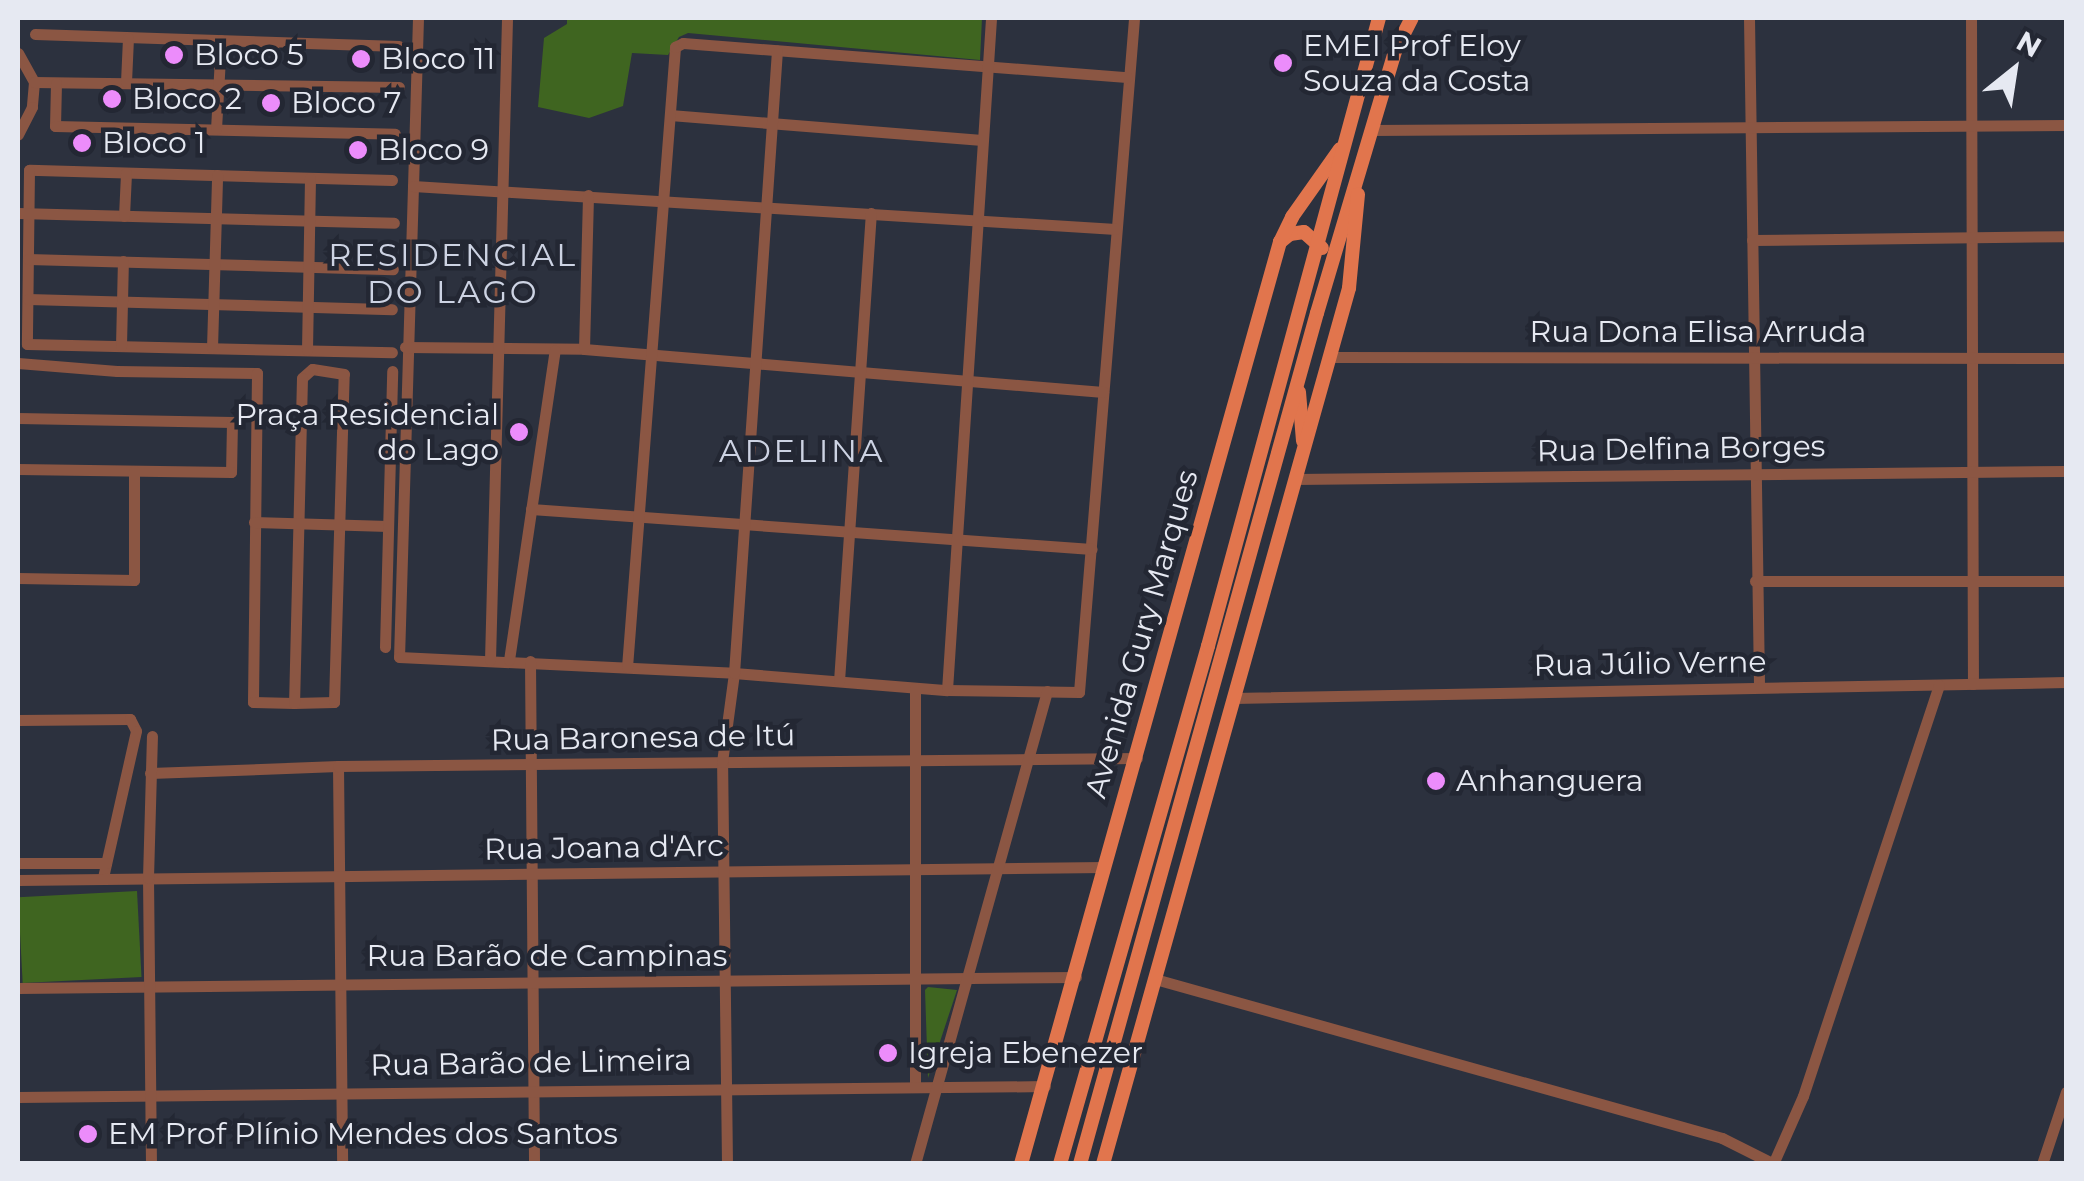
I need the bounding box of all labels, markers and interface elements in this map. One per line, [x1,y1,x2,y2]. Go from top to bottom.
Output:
north arrow [1964,20,2064,120]
text: N [2011,24,2047,64]
place label: EMEI Prof Eloy Souza da Costa [1303,28,1531,98]
place label: Bloco 5 [194,37,304,73]
place label: Bloco 11 [381,41,495,77]
marker: Bloco 5 [163,44,185,66]
marker: Bloco 11 [350,48,372,70]
marker: EMEI Prof Eloy Souza da Costa [1272,52,1294,74]
place label: Bloco 2 [132,81,242,117]
place label: Bloco 7 [291,85,401,121]
marker: Bloco 2 [101,88,123,110]
marker: Bloco 7 [260,92,282,114]
place label: Bloco 1 [102,125,206,161]
marker: Bloco 1 [71,132,93,154]
place label: Bloco 9 [378,132,489,168]
marker: Bloco 9 [347,139,369,161]
district label: RESIDENCIAL DO LAGO [328,237,578,312]
street label: Rua Dona Elisa Arruda [1530,314,1866,350]
place label: Praça Residencial do Lago [235,397,499,468]
marker: Praça Residencial do Lago [508,421,530,443]
street label: Rua Delfina Borges [1536,428,1826,470]
district label: ADELINA [719,432,885,470]
street label: Avenida Gury Marques [1078,466,1206,802]
street label: Rua Júlio Verne [1533,644,1767,684]
street label: Rua Baronesa de Itú [490,717,796,759]
place label: Anhanguera [1456,763,1643,799]
marker: Anhanguera [1425,770,1447,792]
street label: Rua Joana d'Arc [484,828,724,868]
street label: Rua Barão de Campinas [367,938,727,974]
place label: Igreja Ebenezer [908,1035,1143,1071]
street label: Rua Barão de Limeira [370,1042,692,1084]
marker: Igreja Ebenezer [877,1042,899,1064]
place label: EM Prof Plínio Mendes dos Santos [108,1116,618,1152]
marker: EM Prof Plínio Mendes dos Santos [77,1123,99,1145]

